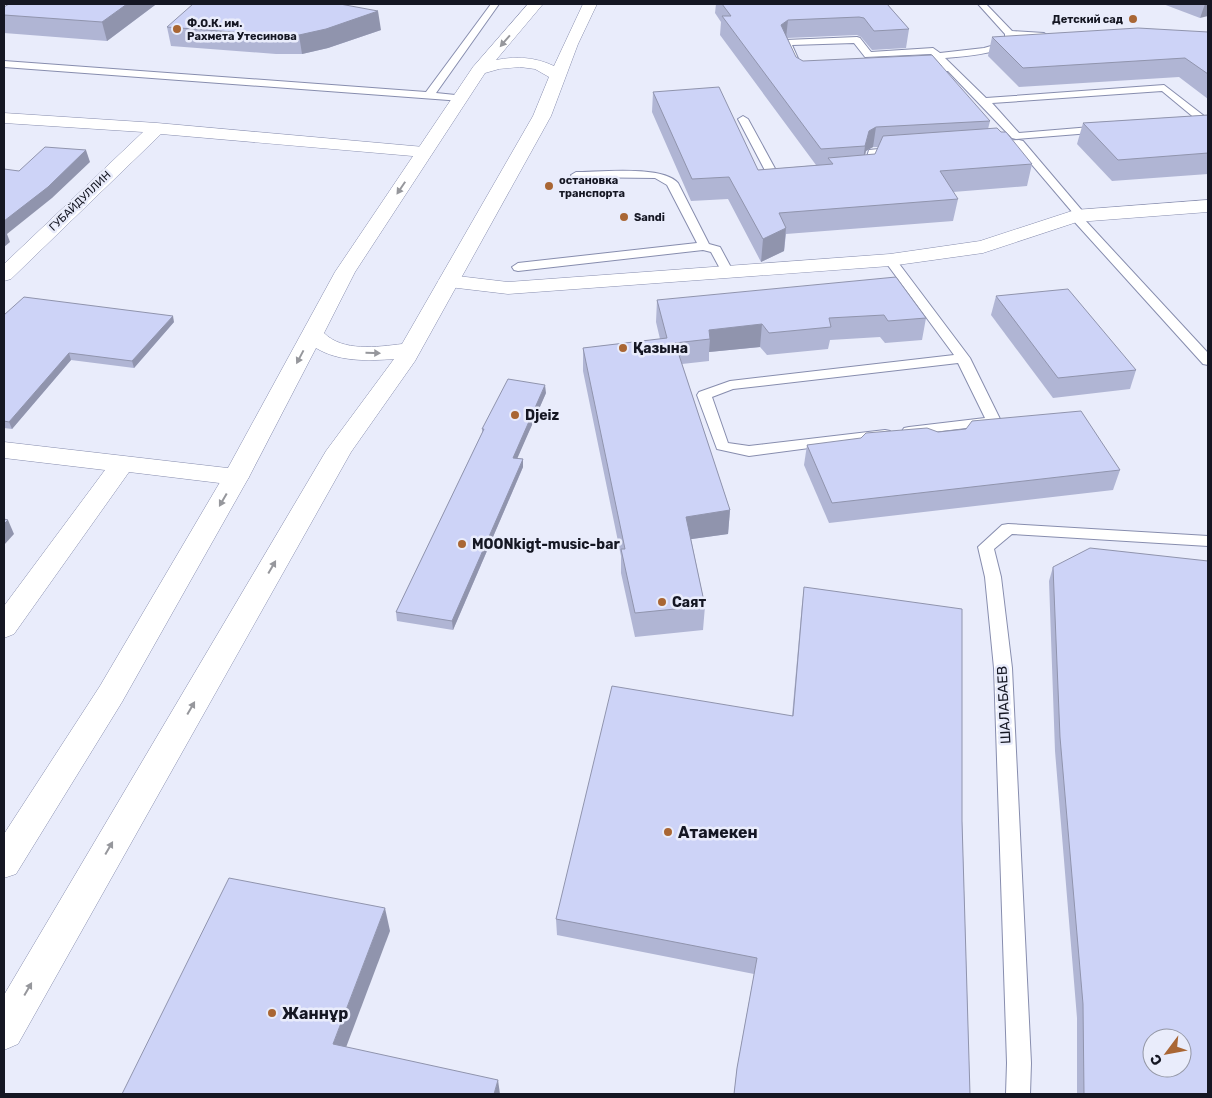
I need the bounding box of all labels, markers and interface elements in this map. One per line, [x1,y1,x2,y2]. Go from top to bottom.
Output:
place label: Детский сад [1052,13,1123,26]
marker: Детский сад [1127,13,1139,25]
place label: Ф.О.К. им. Рахмета Утесинова [187,17,297,43]
marker: Ф.О.К. им. Рахмета Утесинова [171,23,183,35]
one-way arrow [499,34,510,47]
street label: ГУБАЙДУЛЛИН [47,168,113,234]
place label: остановка транспорта [559,174,625,200]
marker: остановка транспорта [543,180,555,192]
one-way arrow [396,181,406,194]
marker: Sandi [618,211,630,223]
place label: Sandi [634,211,665,224]
place label: Қазына [633,340,688,357]
marker: Қазына [617,342,629,354]
one-way arrow [365,349,381,357]
one-way arrow [296,350,304,364]
place label: Djeiz [525,407,560,424]
marker: Djeiz [509,409,521,421]
one-way arrow [218,493,227,507]
place label: MOONkigt-music-bar [472,536,620,553]
marker: MOONkigt-music-bar [456,538,468,550]
one-way arrow [268,560,277,574]
place label: Саят [672,594,707,611]
marker: Саят [656,596,668,608]
street label: ШАЛАБАЕВ [993,665,1015,745]
one-way arrow [186,701,195,714]
place label: Атамекен [678,823,758,842]
marker: Атамекен [662,826,674,838]
one-way arrow [105,842,114,855]
one-way arrow [24,982,33,996]
place label: Жаннұр [282,1004,348,1023]
marker: Жаннұр [266,1007,278,1019]
north arrow [1142,1028,1192,1078]
text: С [1146,1051,1166,1068]

